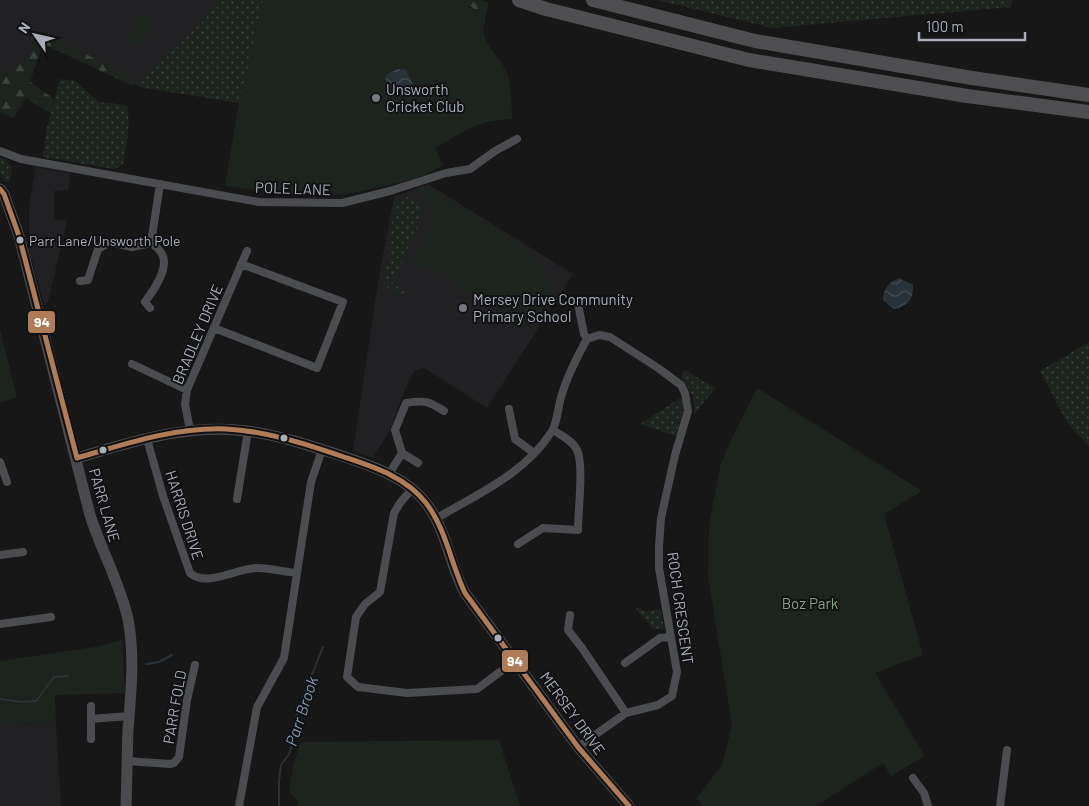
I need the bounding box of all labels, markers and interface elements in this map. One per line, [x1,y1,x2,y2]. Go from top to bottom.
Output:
north arrow [10,10,60,60]
scale bar [919,10,1025,42]
text: 100 m [926,17,964,35]
text: N [14,19,33,36]
place label: Unsworth Cricket Club [386,80,465,115]
marker: Unsworth Cricket Club [370,92,382,104]
street label: POLE LANE [255,178,331,198]
place label: Parr Lane/Unsworth Pole [29,232,181,249]
marker: Parr Lane/Unsworth Pole [15,235,25,245]
street label: BRADLEY DRIVE [168,281,226,387]
place label: Mersey Drive Community Primary School [473,290,633,325]
marker: Mersey Drive Community Primary School [457,302,469,314]
line badge: 94 [27,310,56,334]
text: 94 [34,313,50,330]
unlabelled marker [279,433,289,443]
unlabelled marker [98,445,108,455]
street label: PARR LANE [86,466,124,544]
street label: HARRIS DRIVE [162,468,208,562]
street label: ROCH CRESCENT [664,551,698,665]
park label: Boz Park [782,594,839,612]
unlabelled marker [493,633,503,643]
line badge: 94 [501,649,529,673]
text: 94 [507,652,523,669]
street label: MERSEY DRIVE [537,668,609,758]
street label: PARR FOLD [159,669,189,745]
water label: Parr Brook [281,674,321,748]

